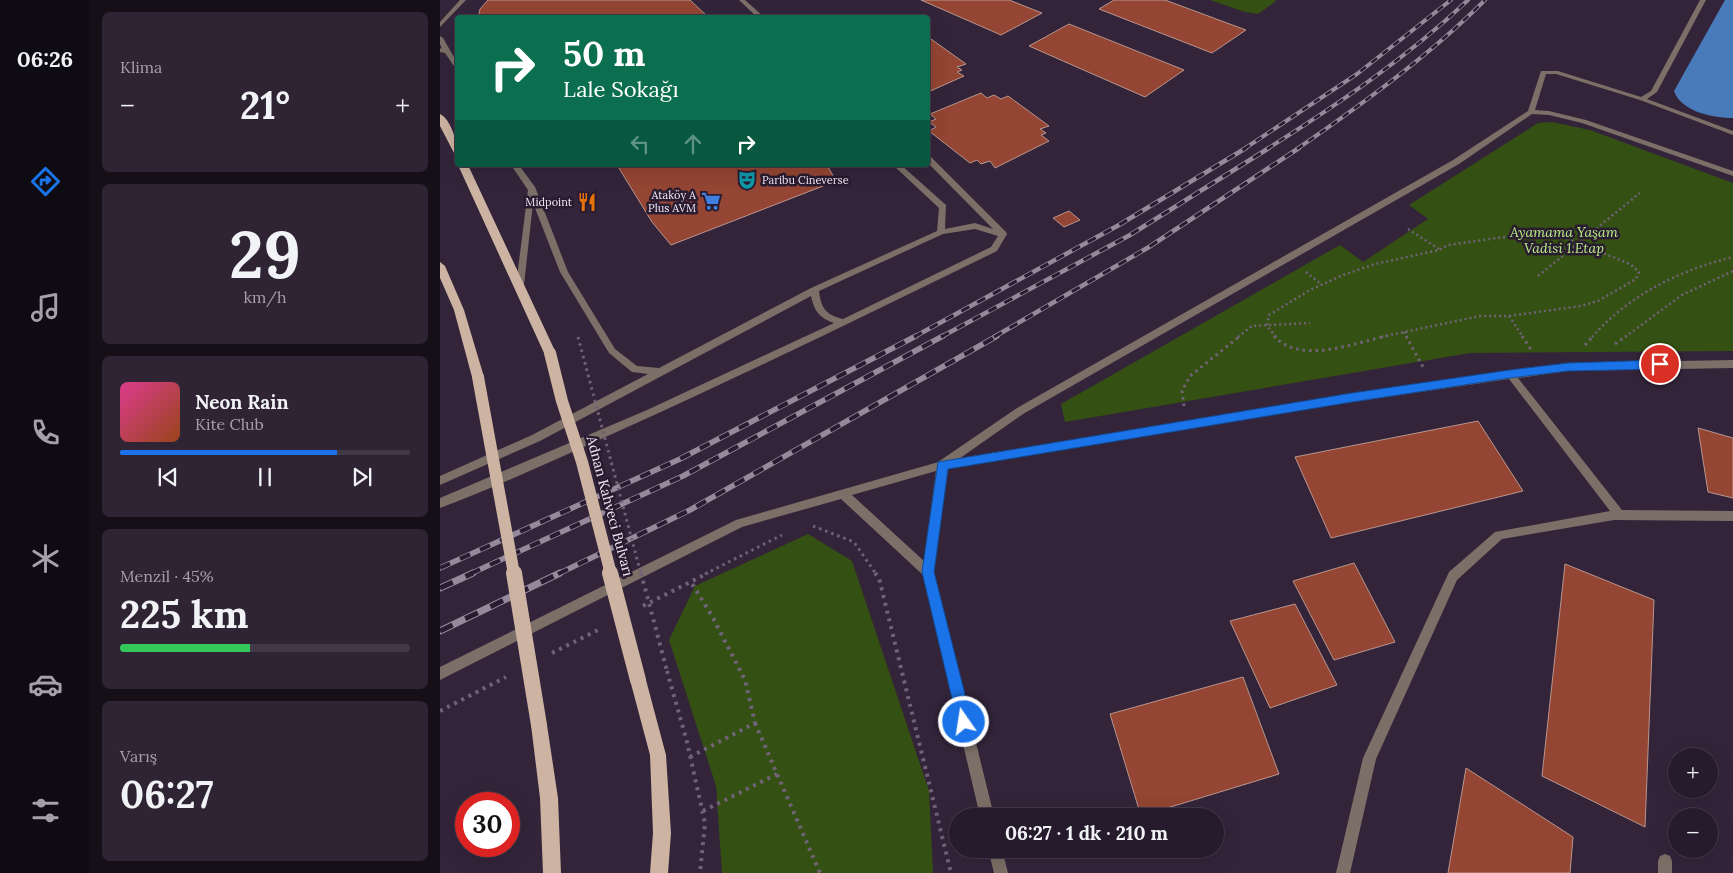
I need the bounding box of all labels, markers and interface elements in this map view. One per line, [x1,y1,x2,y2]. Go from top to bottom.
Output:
text: 50 m [563,31,646,76]
icon: right [480,35,545,100]
text: 06:26 [17,45,73,73]
text: Klima [120,57,162,77]
text: Lale Sokağı [563,75,679,103]
text: 21° [240,81,290,129]
text: − [120,88,135,124]
text: + [395,88,410,124]
icon: left [626,130,654,158]
icon: ahead [679,130,707,158]
icon: right [732,130,760,158]
icon: directions [28,164,63,199]
theatre icon: Paribu Cineverse [736,169,758,191]
place label: Paribu Cineverse [762,173,849,187]
place label: Ataköy A Plus AVM [648,188,697,215]
supermarket icon: Ataköy A Plus AVM [700,190,722,212]
restaurant icon: Midpoint [576,191,598,213]
place label: Midpoint [525,195,573,209]
text: 29 [229,213,301,296]
park label: Ayamama Yaşam Vadisi 1.Etap [1509,223,1619,257]
text: km/h [243,287,287,307]
icon: music [28,290,63,325]
pin [1639,343,1681,385]
icon: arrive [1646,350,1674,378]
text: Neon Rain [195,390,289,414]
text: Kite Club [195,414,264,434]
icon: phone [28,415,63,450]
street label: Adnan Kahveci Bulvarı [582,433,637,578]
icon: previous [154,463,182,491]
icon: pause [251,463,279,491]
icon: next [348,463,376,491]
icon: climate [28,541,63,576]
text: Menzil · 45% [120,566,214,586]
text: 225 km [120,590,249,638]
icon: car [28,667,63,702]
position arrow [937,695,989,747]
text: Varış [120,746,157,766]
map controls [1668,748,1718,858]
button: + [1668,748,1718,798]
text: 06:27 [120,770,214,818]
speed limit sign: 30 [455,792,520,857]
icon: filters [28,793,63,828]
button: − [1668,808,1718,858]
text: 06:27 · 1 dk · 210 m [1005,821,1168,845]

